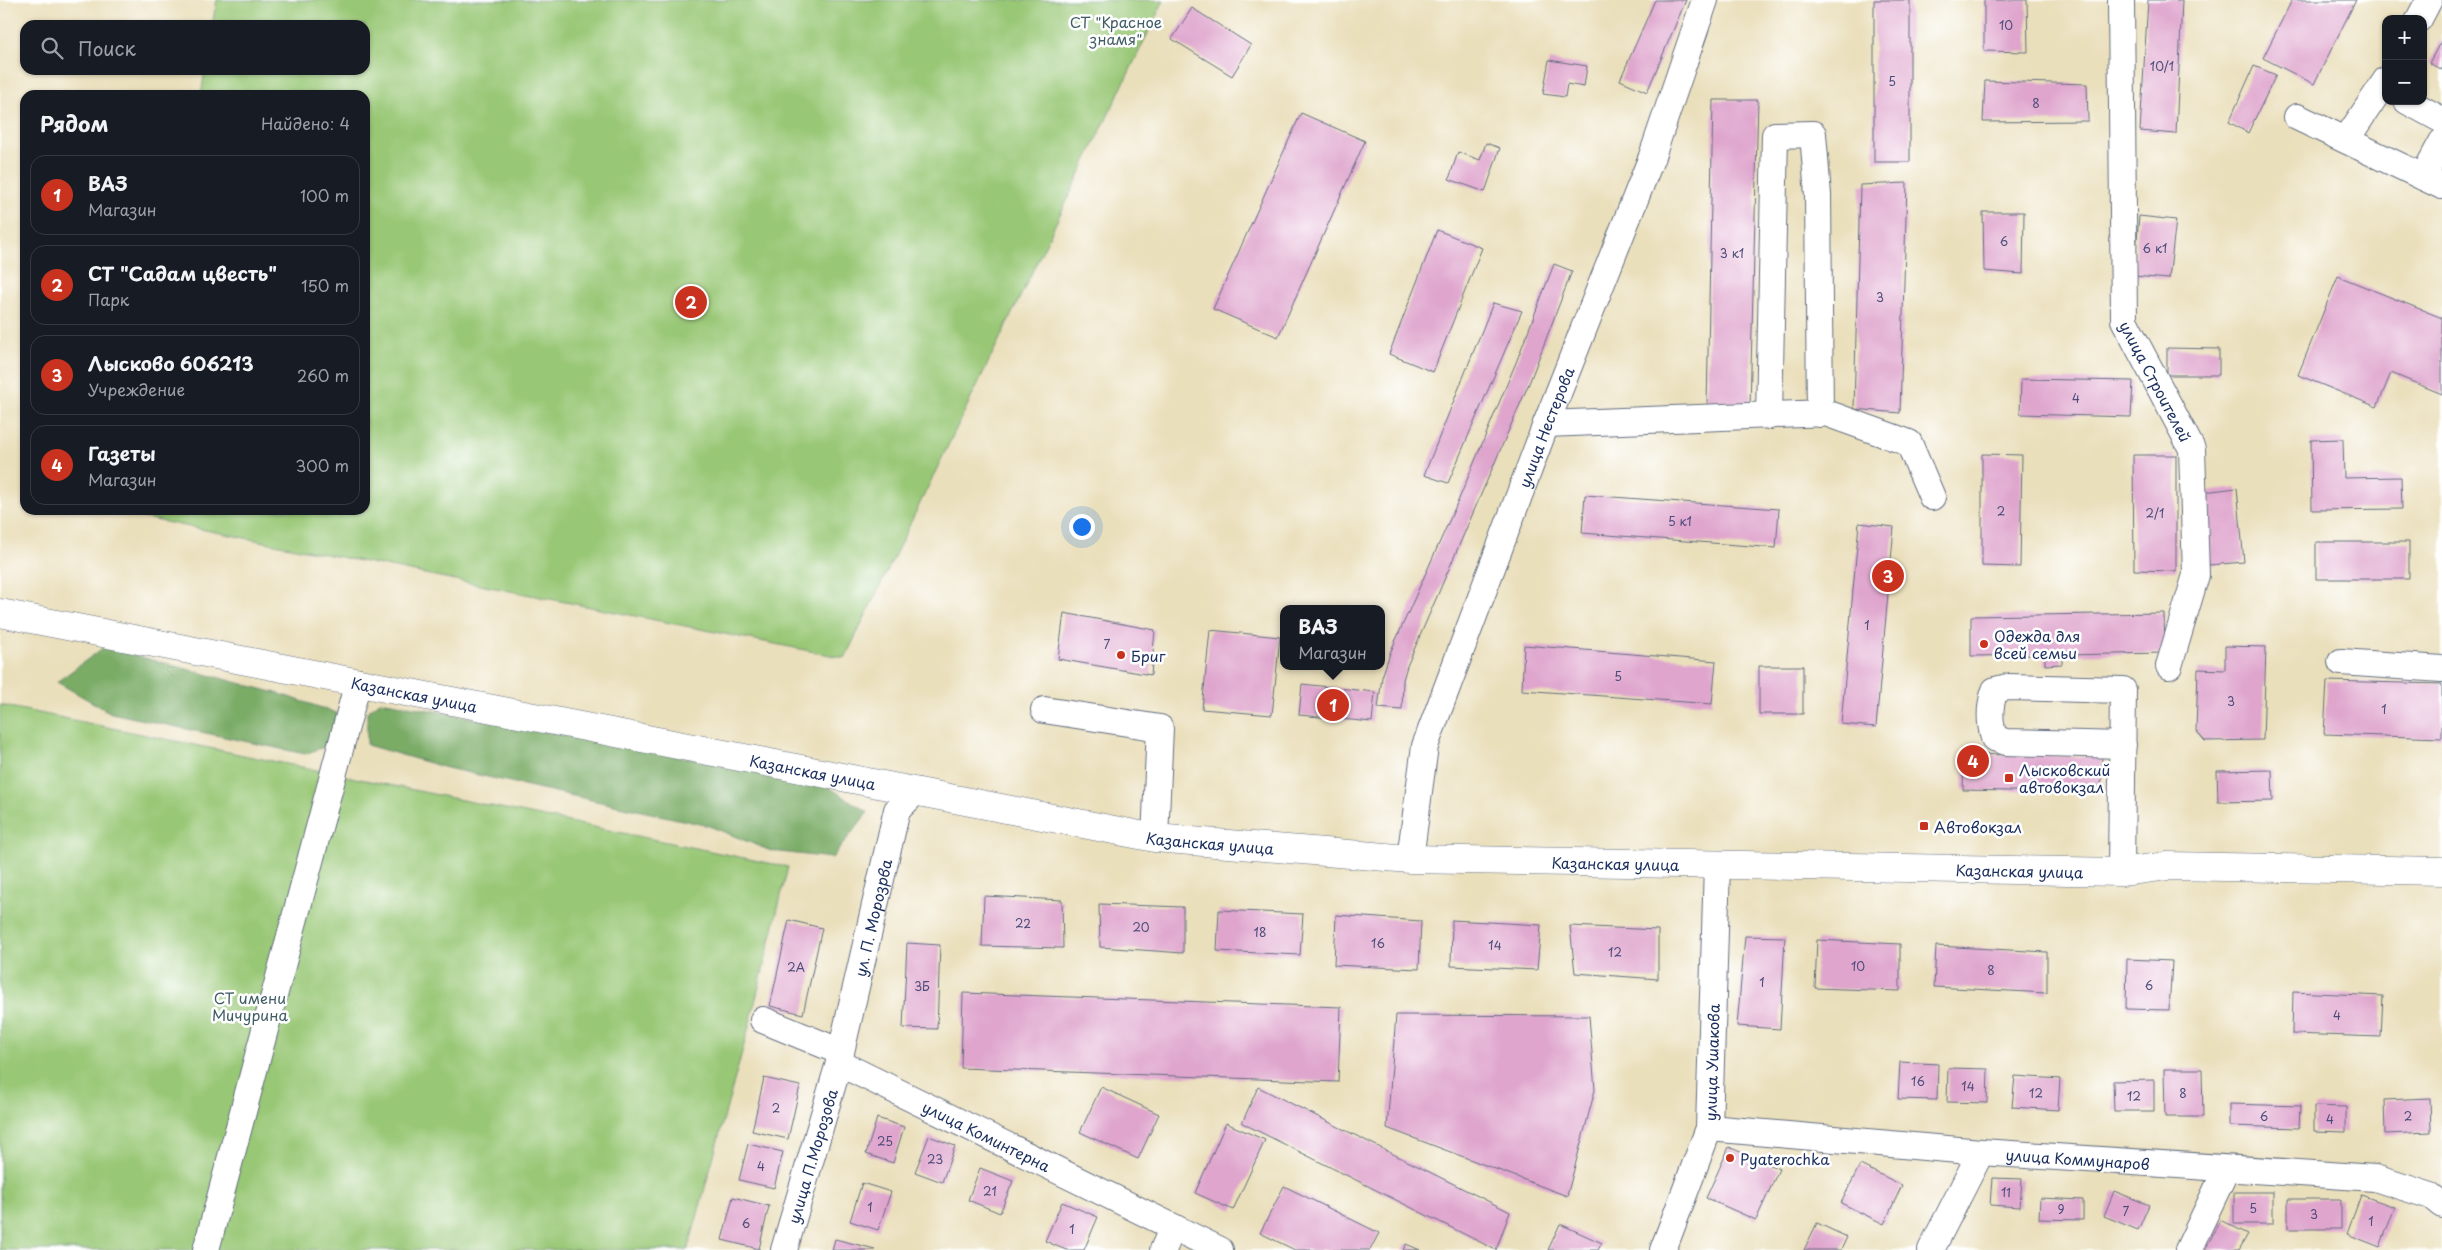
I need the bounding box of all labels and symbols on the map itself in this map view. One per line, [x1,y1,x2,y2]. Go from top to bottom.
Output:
park label: СТ "Красное знамя" [1070,10,1162,50]
house number: 10 [1999,16,2013,34]
house number: 10/1 [2150,57,2174,75]
house number: 5 [1888,72,1896,90]
house number: 8 [2032,94,2040,112]
house number: 6 [2000,232,2008,250]
house number: 6 к1 [2143,239,2167,257]
house number: 3 к1 [1720,244,1744,262]
pin: 2 [675,283,707,321]
house number: 3 [1876,288,1884,306]
street label: улица Строителей [2115,316,2198,446]
street label: улица Нестерова [1512,363,1579,491]
house number: 4 [2072,389,2080,407]
house number: 2 [1997,502,2005,520]
house number: 2/1 [2146,504,2164,522]
house number: 5 к1 [1668,512,1692,530]
your location [1069,514,1095,540]
pin: 3 [1872,557,1904,595]
house number: 1 [1864,616,1870,634]
place label: Одежда для всей семьи [1994,624,2080,664]
house number: 7 [1104,635,1111,653]
marker: Одежда для всей семьи [1978,638,1990,650]
place label: Бриг [1131,644,1166,667]
marker: Бриг [1115,649,1127,661]
house number: 5 [1614,667,1622,685]
street label: Казанская улица [349,670,480,717]
pin: 1 [1317,686,1349,724]
house number: 3 [2227,692,2235,710]
house number: 1 [2381,700,2387,718]
pin: 4 [1957,742,1989,780]
street label: Казанская улица [748,748,878,795]
place label: Лысковский автовокзал [2019,758,2110,798]
marker: Лысковский автовокзал [2003,772,2015,784]
place label: Автовокзал [1934,815,2022,838]
marker: Автовокзал [1918,820,1930,832]
street label: Казанская улица [1144,825,1275,859]
street label: Казанская улица [1551,850,1680,875]
street label: ул. П. Морозрва [847,856,897,979]
street label: Казанская улица [1955,857,2084,883]
house number: 22 [1015,914,1031,932]
house number: 20 [1132,918,1150,936]
house number: 18 [1254,923,1266,941]
house number: 16 [1371,934,1385,952]
house number: 14 [1488,936,1502,954]
house number: 12 [1608,943,1622,961]
house number: 10 [1851,957,1865,975]
house number: 2А [787,958,805,976]
house number: 8 [1987,961,1995,979]
house number: 1 [1759,973,1765,991]
house number: 6 [2145,976,2153,994]
house number: 3Б [914,977,930,995]
park label: СТ имени Мичурина [212,986,289,1026]
street label: улица Ушакова [1698,1003,1724,1121]
house number: 4 [2333,1006,2341,1024]
house number: 16 [1911,1072,1925,1090]
house number: 14 [1961,1077,1975,1095]
house number: 12 [2029,1084,2043,1102]
house number: 8 [2179,1084,2187,1102]
street label: улица П.Морозова [781,1085,843,1226]
house number: 12 [2127,1087,2141,1105]
street label: улица Коминтерна [919,1094,1055,1177]
house number: 2 [772,1099,780,1117]
house number: 6 [2260,1107,2268,1125]
house number: 2 [2404,1107,2412,1125]
house number: 4 [2326,1110,2334,1128]
house number: 25 [877,1132,893,1150]
street label: улица Коммунаров [2005,1142,2150,1175]
place label: Pyaterochka [1740,1147,1830,1170]
house number: 23 [927,1150,943,1168]
marker: Pyaterochka [1724,1152,1736,1164]
house number: 4 [757,1157,765,1175]
house number: 21 [983,1182,997,1200]
house number: 11 [2001,1183,2011,1201]
house number: 1 [867,1198,873,1216]
house number: 5 [2249,1199,2257,1217]
house number: 9 [2057,1200,2065,1218]
house number: 7 [2123,1202,2130,1220]
house number: 3 [2310,1205,2318,1223]
house number: 1 [2368,1212,2374,1230]
house number: 6 [742,1214,750,1232]
house number: 1 [1069,1220,1075,1238]

